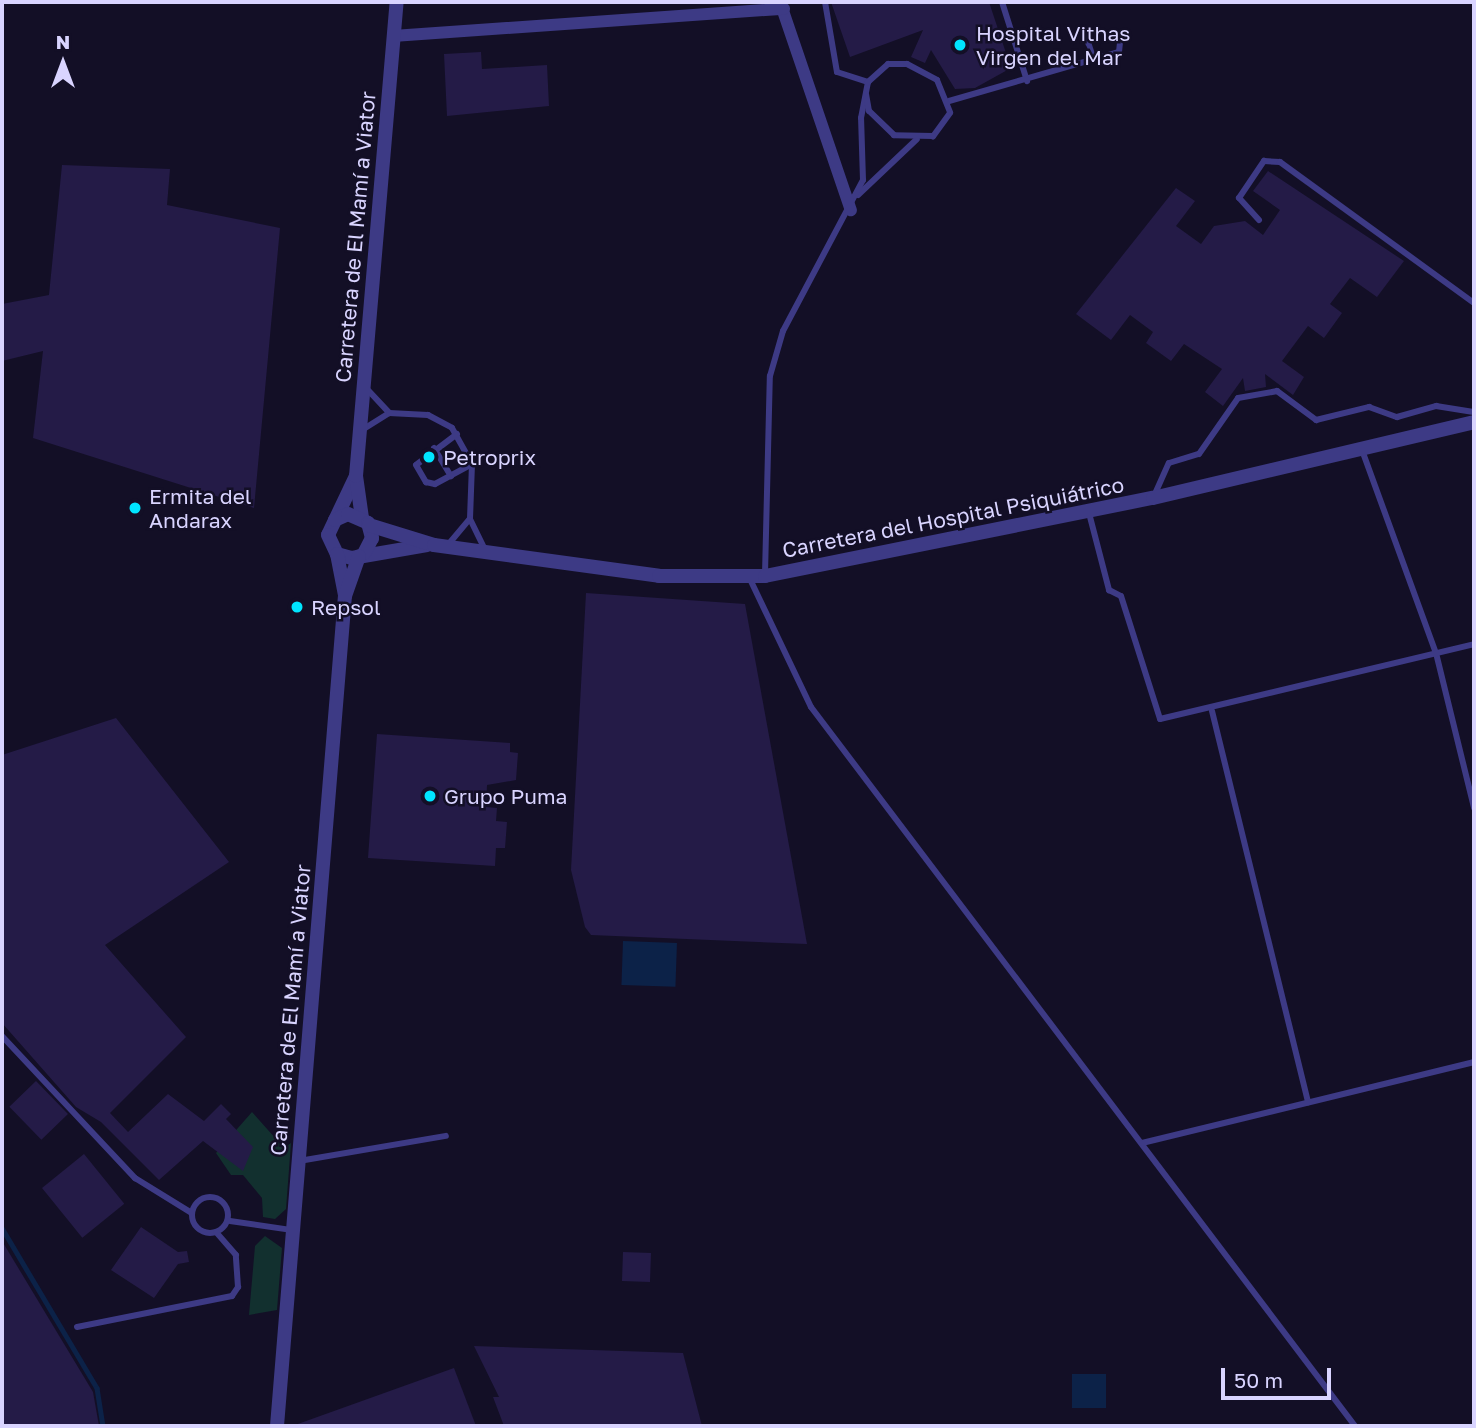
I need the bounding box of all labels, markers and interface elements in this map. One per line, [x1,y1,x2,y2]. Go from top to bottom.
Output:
place label: Hospital Vithas Virgen del Mar [976,20,1130,70]
north arrow [28,28,98,98]
text: N [56,30,70,53]
marker: Hospital Vithas Virgen del Mar [950,35,970,55]
street label: Carretera de El Mamí a Viator [330,90,380,384]
place label: Petroprix [443,444,536,470]
marker: Petroprix [421,449,437,465]
street label: Carretera del Hospital Psiquiátrico [780,471,1126,563]
place label: Ermita del Andarax [149,483,252,533]
marker: Ermita del Andarax [127,500,143,516]
place label: Repsol [311,594,381,620]
marker: Repsol [289,599,305,615]
place label: Grupo Puma [444,783,567,809]
marker: Grupo Puma [422,788,438,804]
street label: Carretera de El Mamí a Viator [265,863,315,1157]
scale bar [1224,1354,1334,1398]
text: 50 m [1234,1367,1283,1393]

